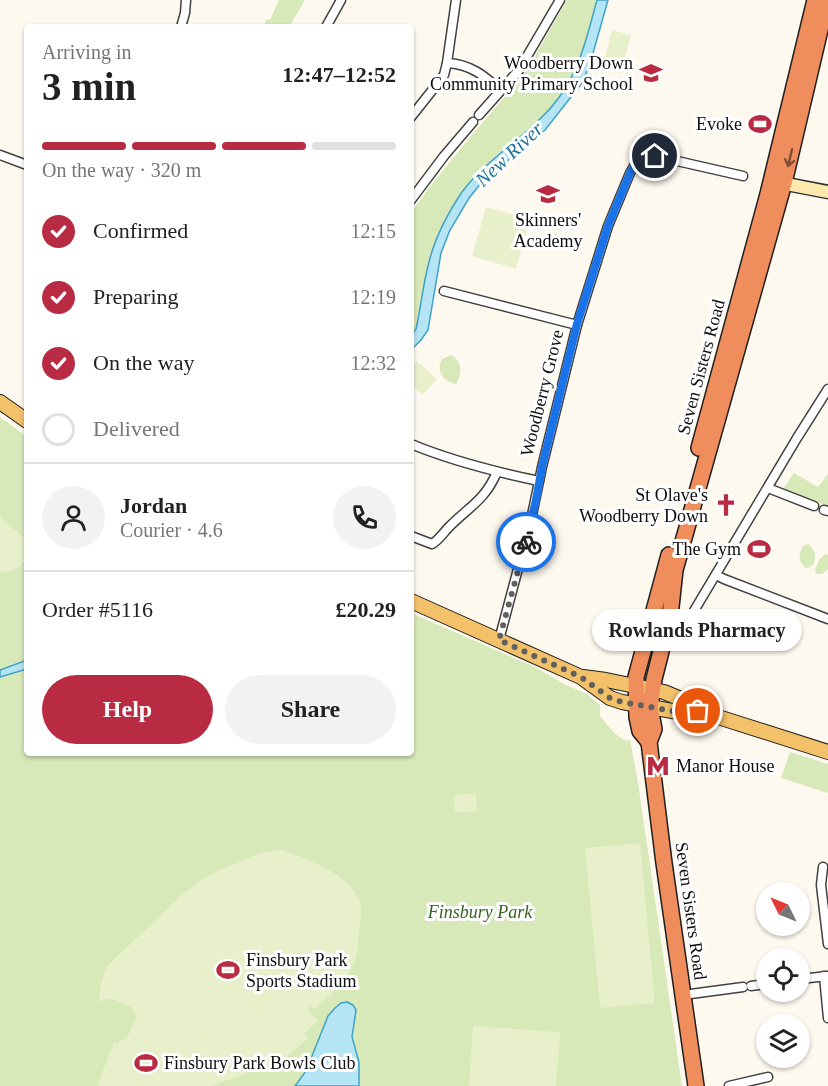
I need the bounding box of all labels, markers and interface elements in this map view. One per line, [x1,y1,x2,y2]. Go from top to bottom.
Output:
text: Arriving in [42,41,131,63]
place label: Woodberry Down Community Primary School [430,53,633,94]
school or university icon: Woodberry Down Community Primary School [638,60,664,86]
text: 12:47–12:52 [282,62,396,87]
text: 3 min [42,65,136,108]
sports icon: Evoke [747,111,773,137]
place label: Evoke [696,114,742,134]
water label: New River [470,117,547,191]
pin [629,130,680,181]
icon: home [638,139,671,172]
one-way arrow [784,148,796,167]
text: On the way · 320 m [42,159,201,181]
school or university icon: Skinners' Academy [535,181,561,207]
place label: Skinners' Academy [514,210,582,251]
icon: check [42,215,75,248]
text: Confirmed [93,218,188,243]
text: 12:15 [350,220,396,242]
icon: check [42,281,75,314]
text: Preparing [93,284,179,309]
text: 12:19 [350,286,396,308]
street label: Seven Sisters Road [673,297,729,437]
street label: Woodberry Grove [517,328,567,458]
icon: check [42,347,75,380]
text: On the way [93,350,194,375]
text: 12:32 [350,352,396,374]
text: Delivered [93,416,180,441]
place label: St Olave's Woodberry Down [579,485,708,526]
button: person [42,486,105,549]
button: phone [333,486,396,549]
church icon: St Olave's Woodberry Down [713,492,739,518]
text: Jordan [120,493,187,518]
courier [496,512,556,572]
text: Courier · 4.6 [120,519,223,541]
icon: bike [510,526,543,559]
sports icon: The Gym [746,536,772,562]
place label: The Gym [673,539,741,559]
text: Order #5116 [42,597,153,622]
text: £20.29 [336,597,396,622]
callout: Rowlands Pharmacy [593,609,803,651]
text: Rowlands Pharmacy [608,619,786,641]
button: Help [42,675,213,744]
button: Share [225,675,396,744]
pin [672,685,723,736]
icon: bag [681,694,714,727]
metro station icon: Manor House [645,753,671,779]
place label: Manor House [676,756,774,776]
street label: Seven Sisters Road [671,841,711,981]
north arrow [756,882,810,936]
map controls [756,882,810,1068]
park label: Finsbury Park [427,902,533,922]
button: locate [756,948,810,1002]
place label: Finsbury Park Sports Stadium [246,950,357,991]
sports icon: Finsbury Park Sports Stadium [215,957,241,983]
button: layers [756,1014,810,1068]
sports icon: Finsbury Park Bowls Club [133,1050,159,1076]
place label: Finsbury Park Bowls Club [164,1053,356,1073]

